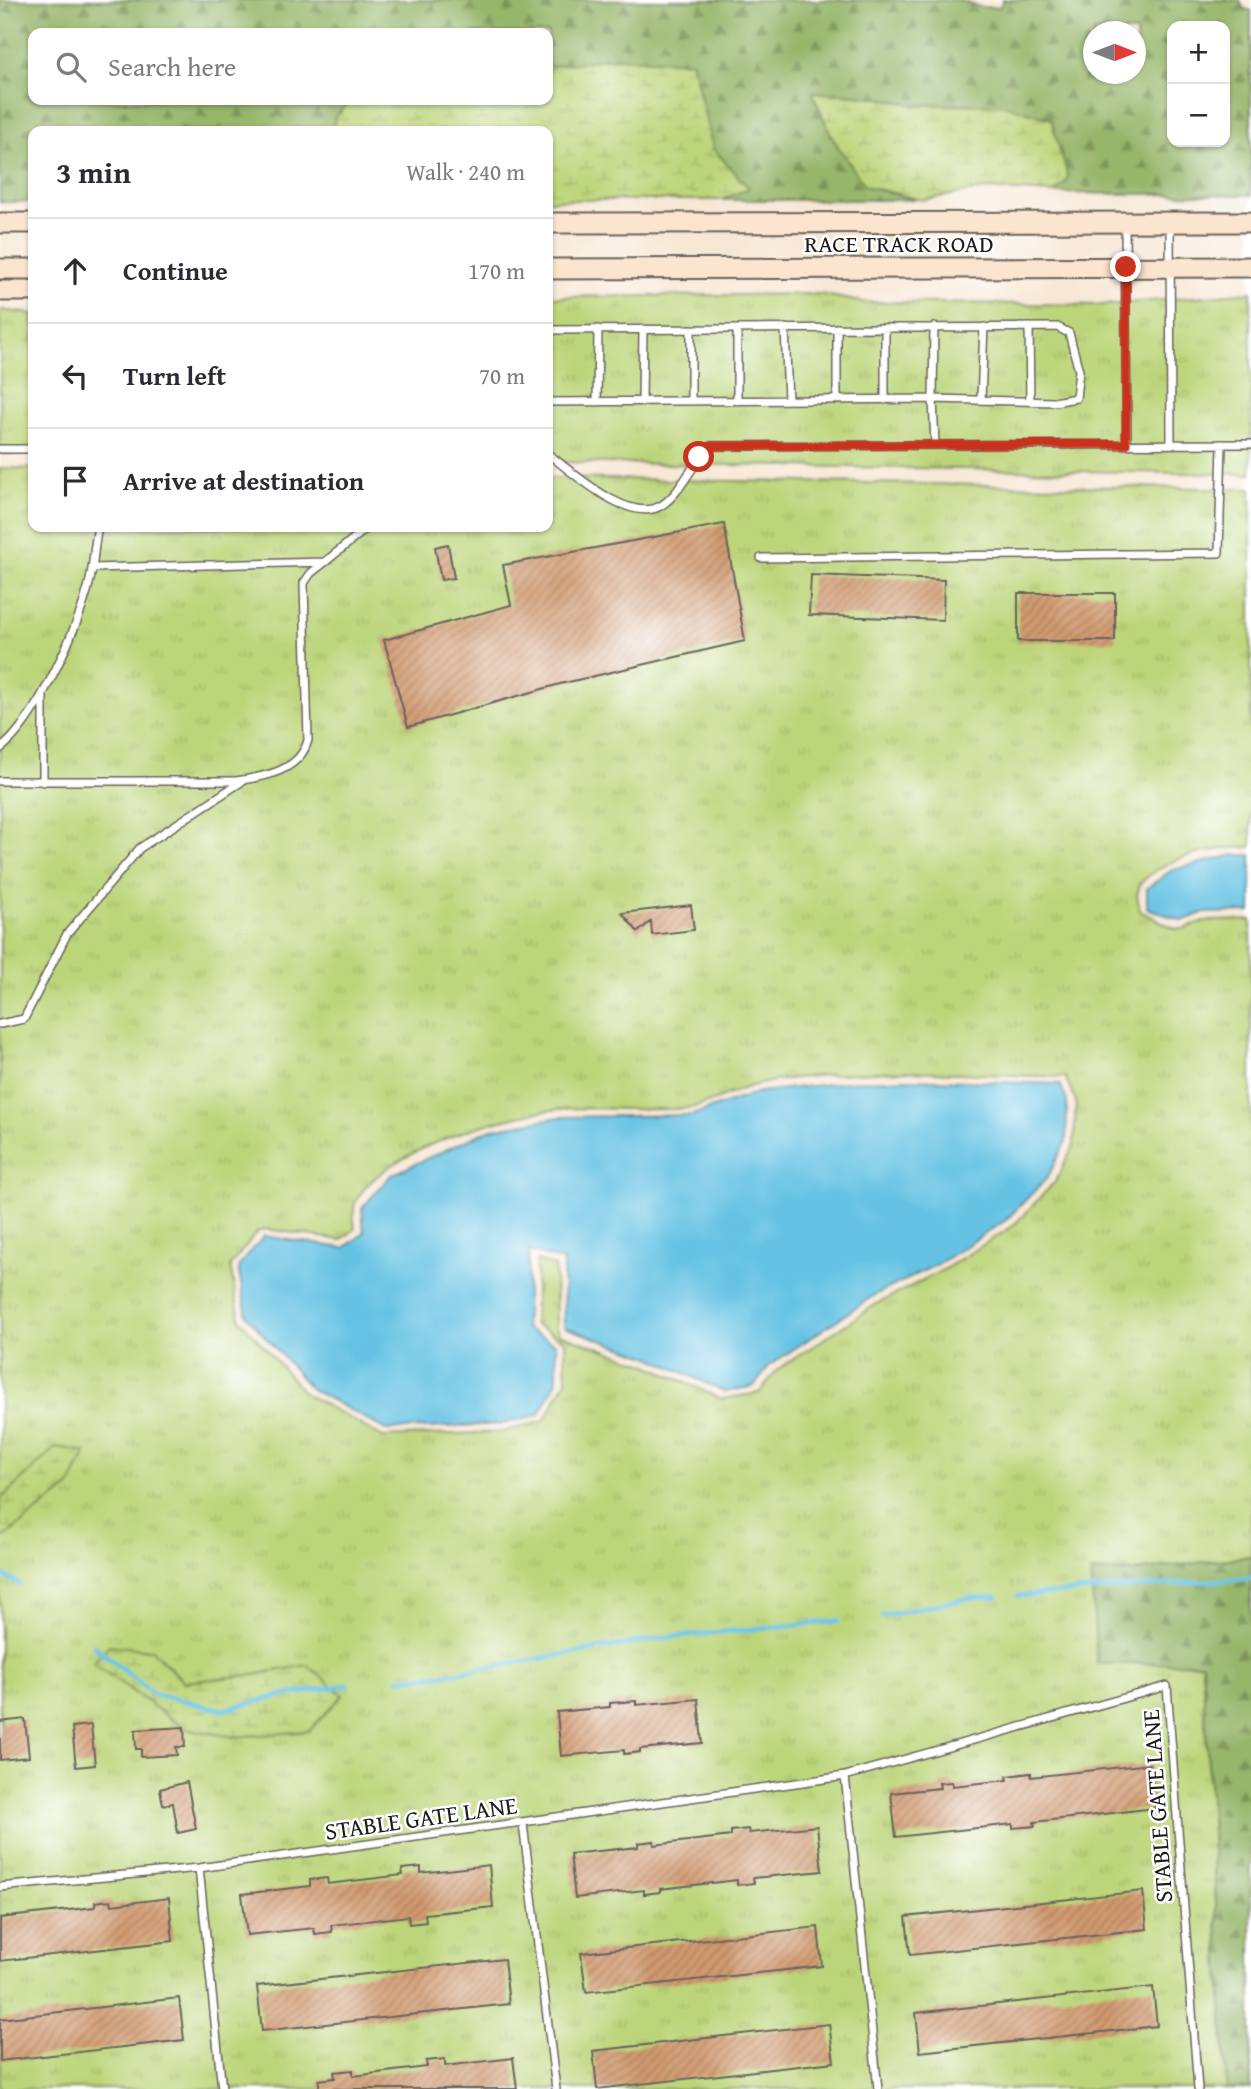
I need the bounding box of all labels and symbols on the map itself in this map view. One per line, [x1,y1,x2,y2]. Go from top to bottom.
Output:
north arrow [1083,21,1146,84]
street label: RACE TRACK ROAD [804,226,994,261]
route end [1110,251,1141,282]
route start [683,441,714,472]
street label: STABLE GATE LANE [1133,1708,1181,1904]
street label: STABLE GATE LANE [323,1787,519,1849]

